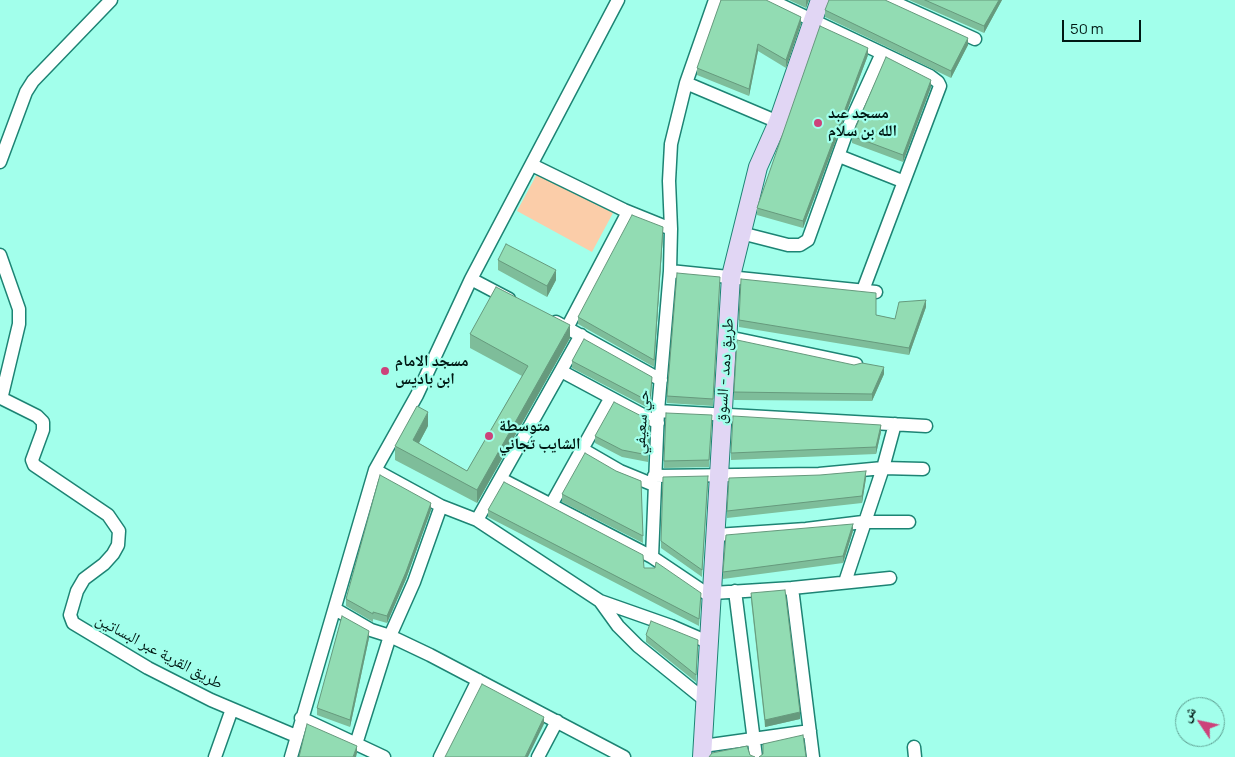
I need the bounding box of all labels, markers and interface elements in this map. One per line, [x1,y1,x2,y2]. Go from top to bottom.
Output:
scale bar [1065,10,1144,42]
text: 50 m [1070,18,1104,39]
place label: مسجد عبد الله بن سلام [828,104,897,142]
marker: مسجد عبد الله بن سلام [812,117,824,129]
street label: طريق دمد - السوق [712,317,738,425]
place label: مسجد الامام ابن باديس [395,352,469,390]
marker: مسجد الامام ابن باديس [379,365,391,377]
street label: حي سعيفي [630,389,654,455]
place label: متوسطة الشايب تجاني [499,417,581,455]
marker: متوسطة الشايب تجاني [483,430,495,442]
street label: طريق القرية عبر البساتين [92,610,226,694]
north arrow [1175,697,1225,747]
text: ش [1176,702,1200,725]

